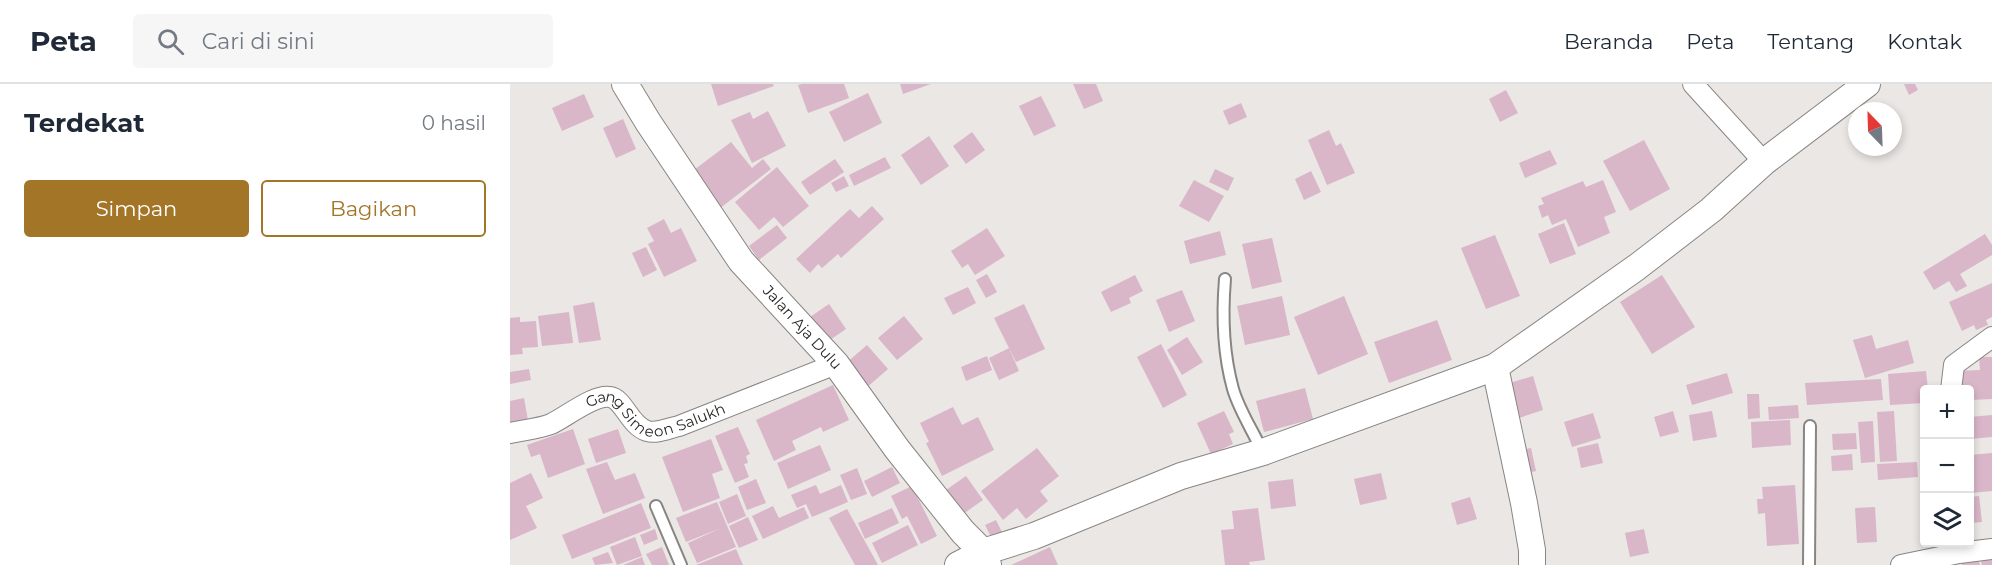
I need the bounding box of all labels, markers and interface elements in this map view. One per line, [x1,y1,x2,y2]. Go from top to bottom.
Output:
search box [133,14,553,68]
text: Peta [30,24,97,58]
icon: search [154,25,187,58]
text: Cari di sini [202,28,315,55]
text: Beranda [1564,29,1653,54]
text: Peta [1686,29,1734,54]
text: Tentang [1767,29,1854,54]
text: Kontak [1887,29,1962,54]
north arrow [1848,102,1902,156]
text: Terdekat [24,107,145,139]
text: 0 hasil [422,111,486,135]
button: Simpan [24,180,249,237]
button: Bagikan [261,180,486,237]
street label: Jalan Aja Dulu [758,280,846,373]
map controls [1920,385,1974,547]
button: + [1920,385,1974,439]
street label: Gang Simeon Salukh [582,386,728,441]
button: − [1920,439,1974,493]
button: layers [1920,493,1974,547]

